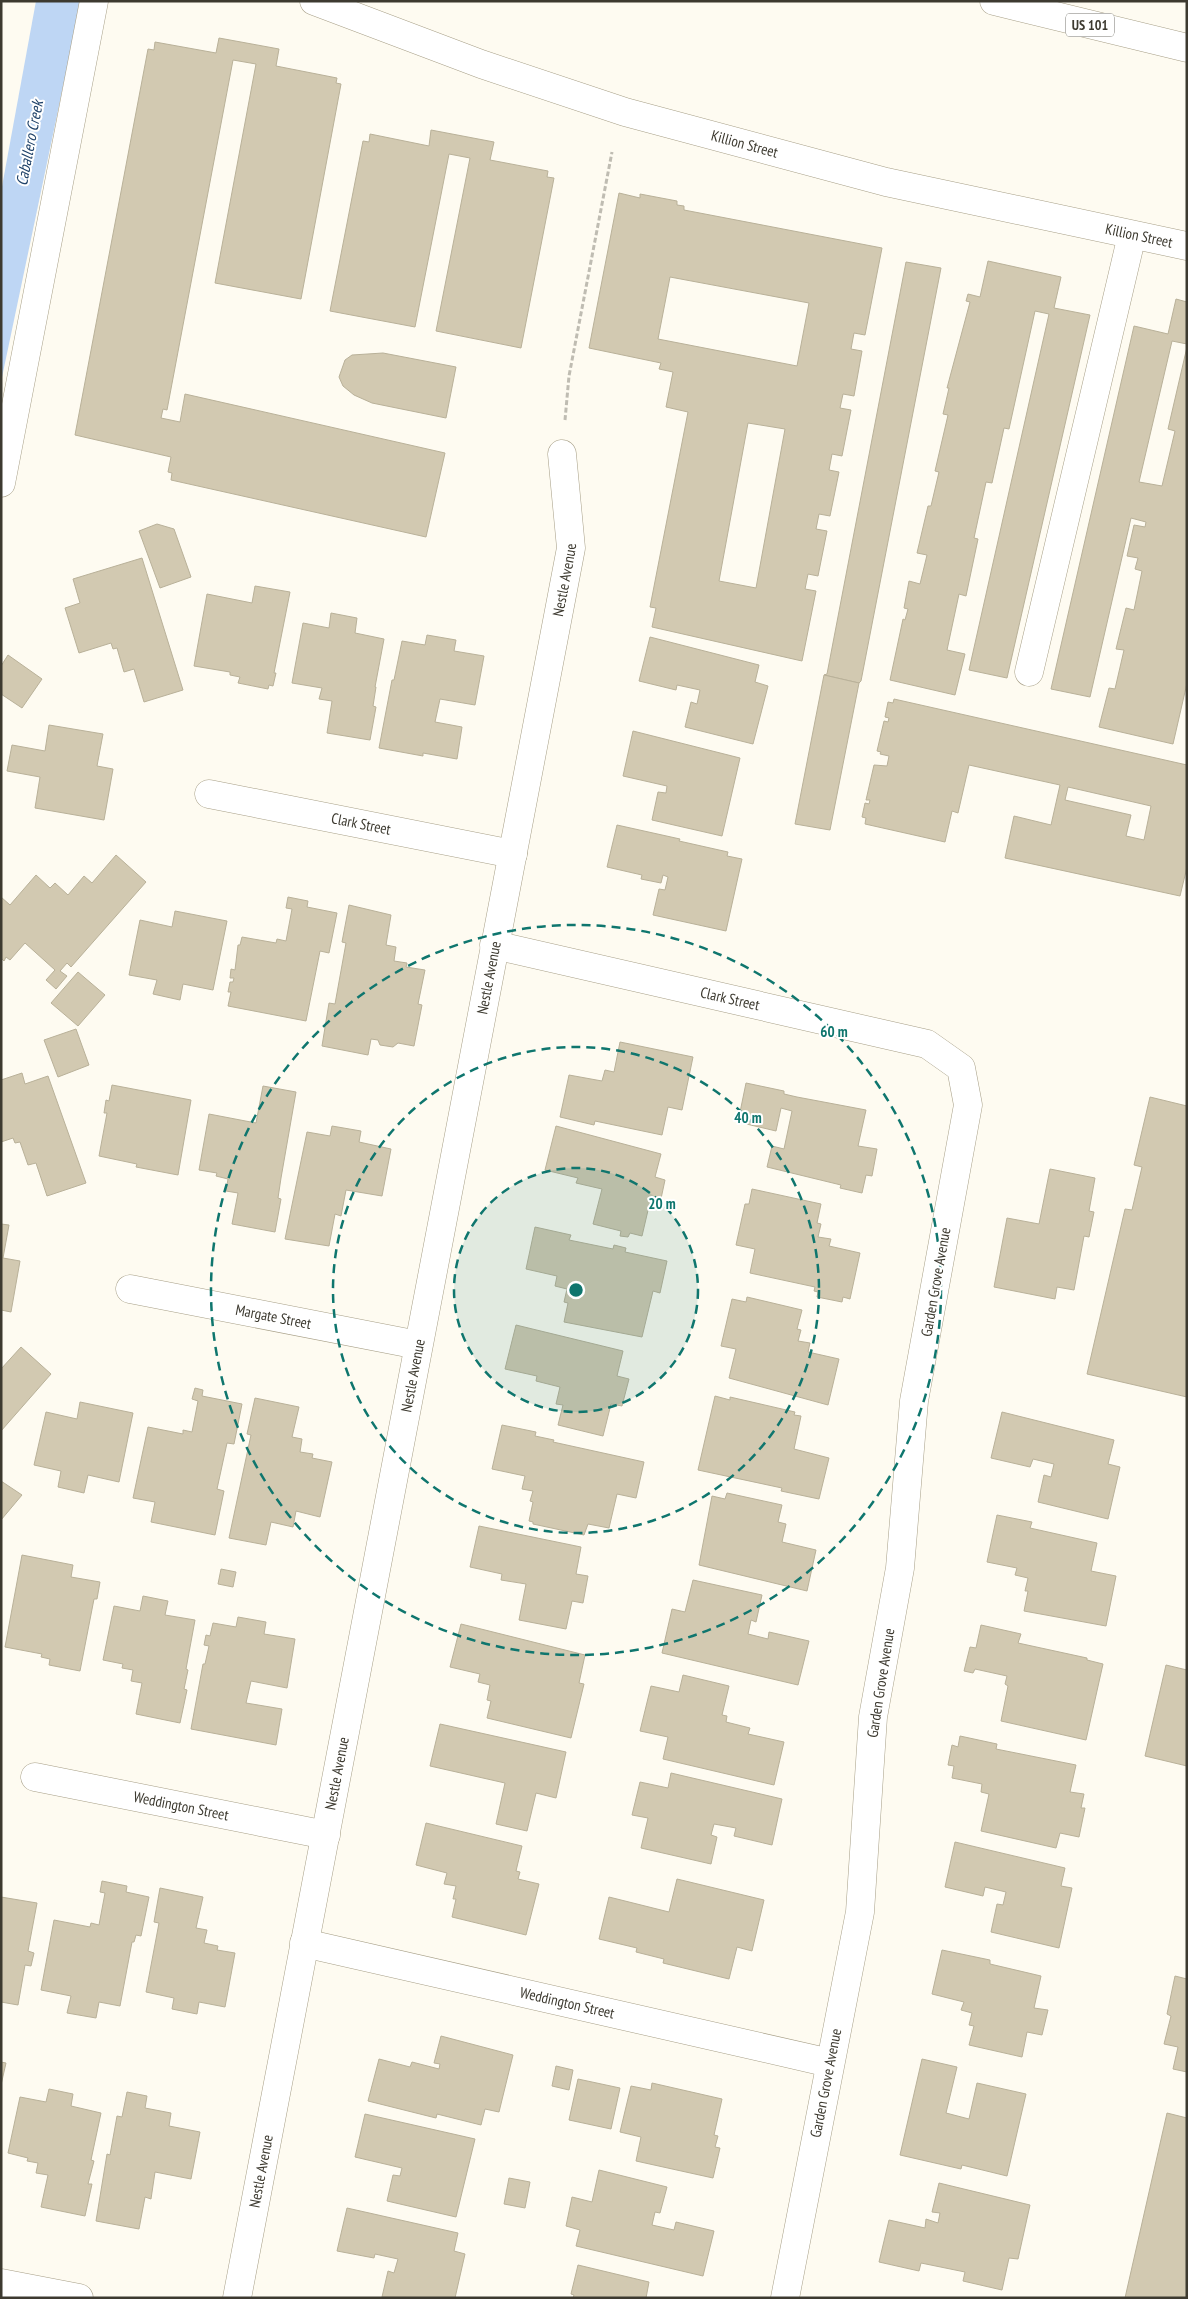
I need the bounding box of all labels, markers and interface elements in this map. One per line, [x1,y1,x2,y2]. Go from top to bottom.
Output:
road number: US 101 [1066,14,1114,36]
water label: Caballero Creek [11,97,47,187]
street label: Killion Street [709,126,780,162]
street label: Killion Street [1104,219,1174,252]
street label: Nestle Avenue [548,543,580,618]
street label: Clark Street [330,808,393,839]
street label: Nestle Avenue [472,940,505,1016]
street label: Clark Street [699,982,762,1014]
text: 60 m [820,1022,848,1041]
text: 40 m [734,1108,762,1127]
text: 20 m [648,1194,676,1213]
street label: Garden Grove Avenue [917,1226,954,1338]
centre of rings [567,1281,585,1299]
street label: Margate Street [234,1300,313,1333]
street label: Nestle Avenue [396,1337,429,1414]
street label: Garden Grove Avenue [862,1627,899,1739]
street label: Nestle Avenue [320,1735,353,1811]
street label: Weddington Street [132,1787,230,1824]
street label: Weddington Street [518,1983,616,2023]
street label: Garden Grove Avenue [806,2027,845,2139]
street label: Nestle Avenue [244,2133,277,2209]

